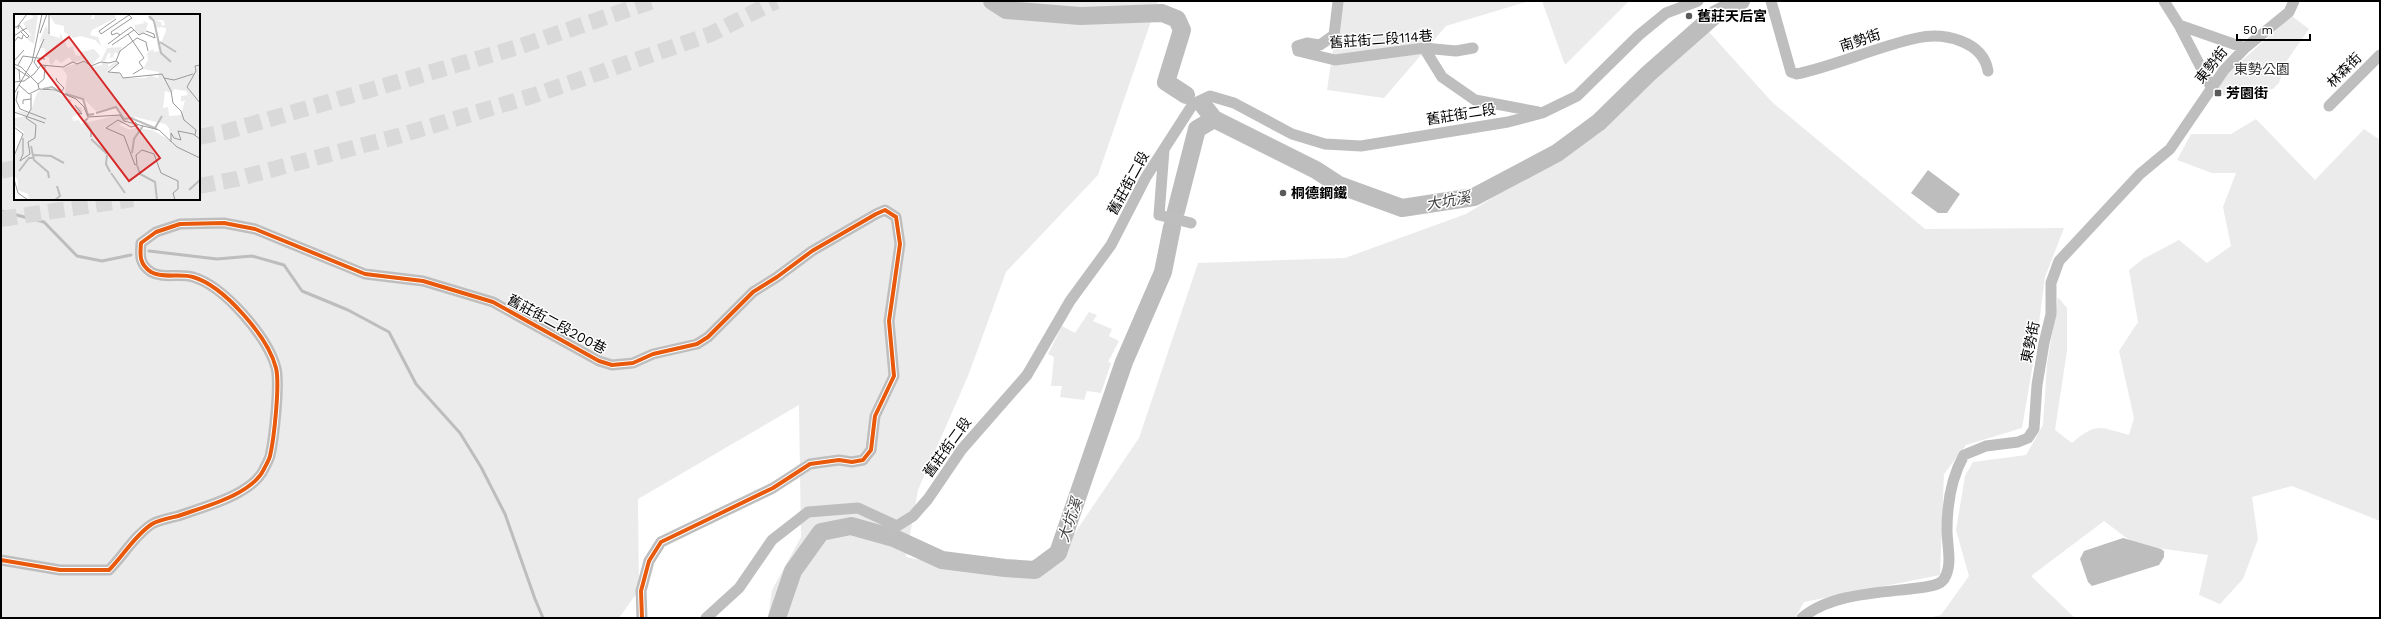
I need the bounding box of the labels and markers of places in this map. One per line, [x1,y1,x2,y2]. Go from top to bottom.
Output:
place label: 舊莊天后宮 [1697,8,1767,24]
marker: 舊莊天后宮 [1684,11,1694,21]
place label: 芳園街 [2226,85,2268,101]
marker: 芳園街 [2213,88,2223,98]
place label: 桐德鋼鐵 [1291,185,1347,201]
marker: 桐德鋼鐵 [1278,188,1288,198]

